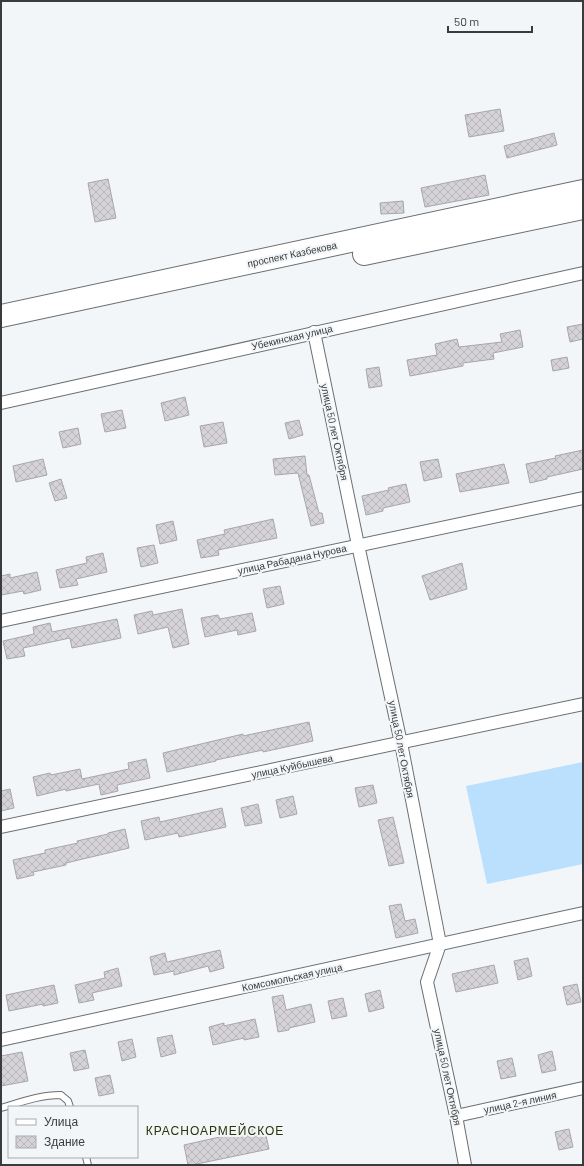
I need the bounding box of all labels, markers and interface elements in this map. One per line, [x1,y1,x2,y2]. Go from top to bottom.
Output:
scale bar [448,8,532,34]
text: 50 m [454,14,479,28]
street label: проспект Казбекова [246,239,338,269]
street label: Убекинская улица [250,322,334,352]
street label: улица 50 лет Октября [319,382,351,482]
street label: улица Рабадана Нурова [236,542,348,576]
street label: улица 50 лет Октября [387,699,417,799]
street label: улица Куйбышева [250,751,334,781]
street label: Комсомольская улица [241,960,344,993]
street label: улица 50 лет Октября [432,1027,464,1127]
street label: улица 2-я линия [482,1088,558,1116]
legend [8,1106,138,1158]
text: Улица [44,1114,78,1129]
district label: КРАСНОАРМЕЙСКОЕ [146,1123,284,1137]
text: Здание [44,1134,85,1149]

